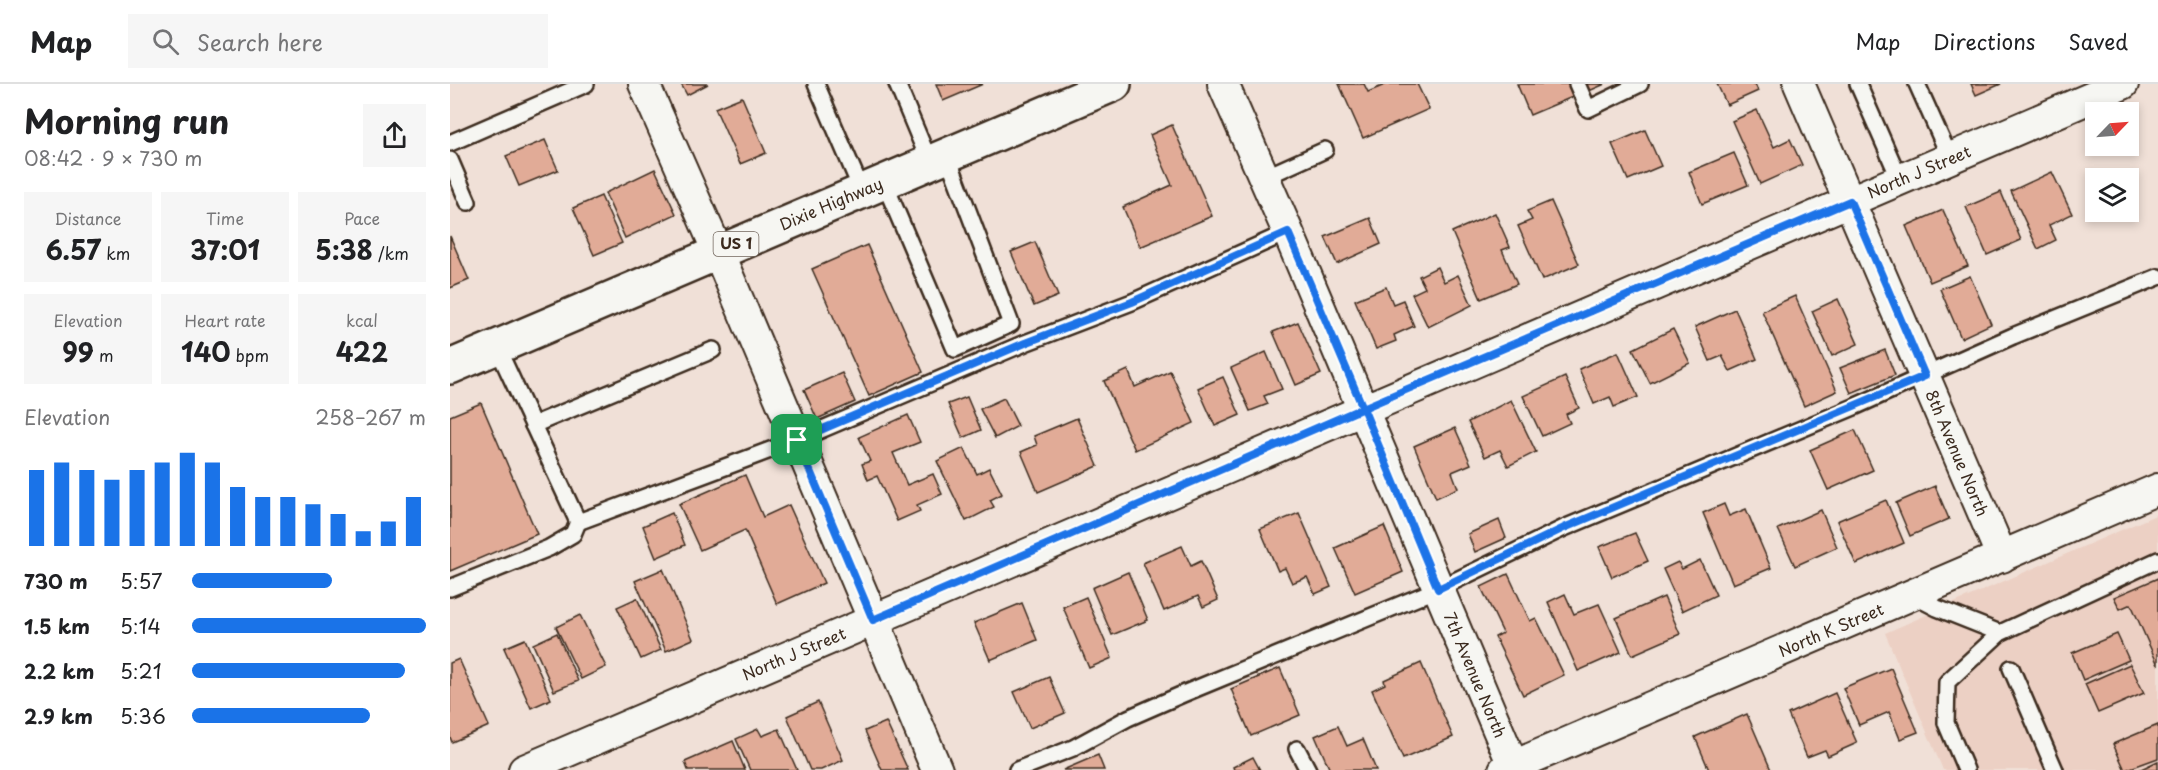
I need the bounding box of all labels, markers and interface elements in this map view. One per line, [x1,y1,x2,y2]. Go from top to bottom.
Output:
search box [128,14,548,68]
text: Map [30,20,92,63]
icon: search [149,25,182,58]
text: Search here [197,25,323,58]
text: Map [1855,25,1900,57]
text: Directions [1933,25,2035,57]
text: Saved [2068,25,2128,57]
text: Morning run [24,95,229,145]
north arrow [2085,102,2139,156]
map controls [2085,102,2139,222]
button: share [363,104,426,167]
street label: North J Street [1863,138,1975,204]
text: 08:42 · 9 × 730 m [24,143,202,173]
button: layers [2085,168,2139,222]
street label: Dixie Highway [775,171,886,236]
text: Distance [54,206,122,230]
text: Time [206,206,244,230]
text: Pace [344,206,380,230]
text: 6.57 [46,230,101,269]
text: 37:01 [190,230,260,269]
text: 5:38 [315,230,373,269]
road number: US 1 [714,232,758,256]
text: km [101,241,130,265]
text: /km [373,241,409,265]
text: Elevation [53,308,123,332]
text: Heart rate [185,308,265,332]
text: kcal [346,308,378,332]
text: 99 [62,332,94,371]
text: 140 [181,332,231,371]
text: 422 [336,332,388,371]
text: m [94,343,114,367]
text: bpm [231,343,269,367]
street label: 8th Avenue North [1920,386,1995,520]
text: Elevation [24,402,110,432]
text: 258–267 m [315,402,426,432]
pin [771,414,822,465]
icon: arrive [780,423,813,456]
text: 730 m [24,566,88,596]
text: 5:57 [120,566,163,596]
street label: North K Street [1774,596,1887,662]
street label: 7th Avenue North [1439,608,1513,741]
text: 1.5 km [24,611,90,641]
text: 5:14 [120,611,161,641]
street label: North J Street [738,620,850,686]
text: 2.2 km [24,656,94,686]
text: 5:21 [120,656,162,686]
text: 2.9 km [24,701,93,731]
text: 5:36 [120,701,166,731]

